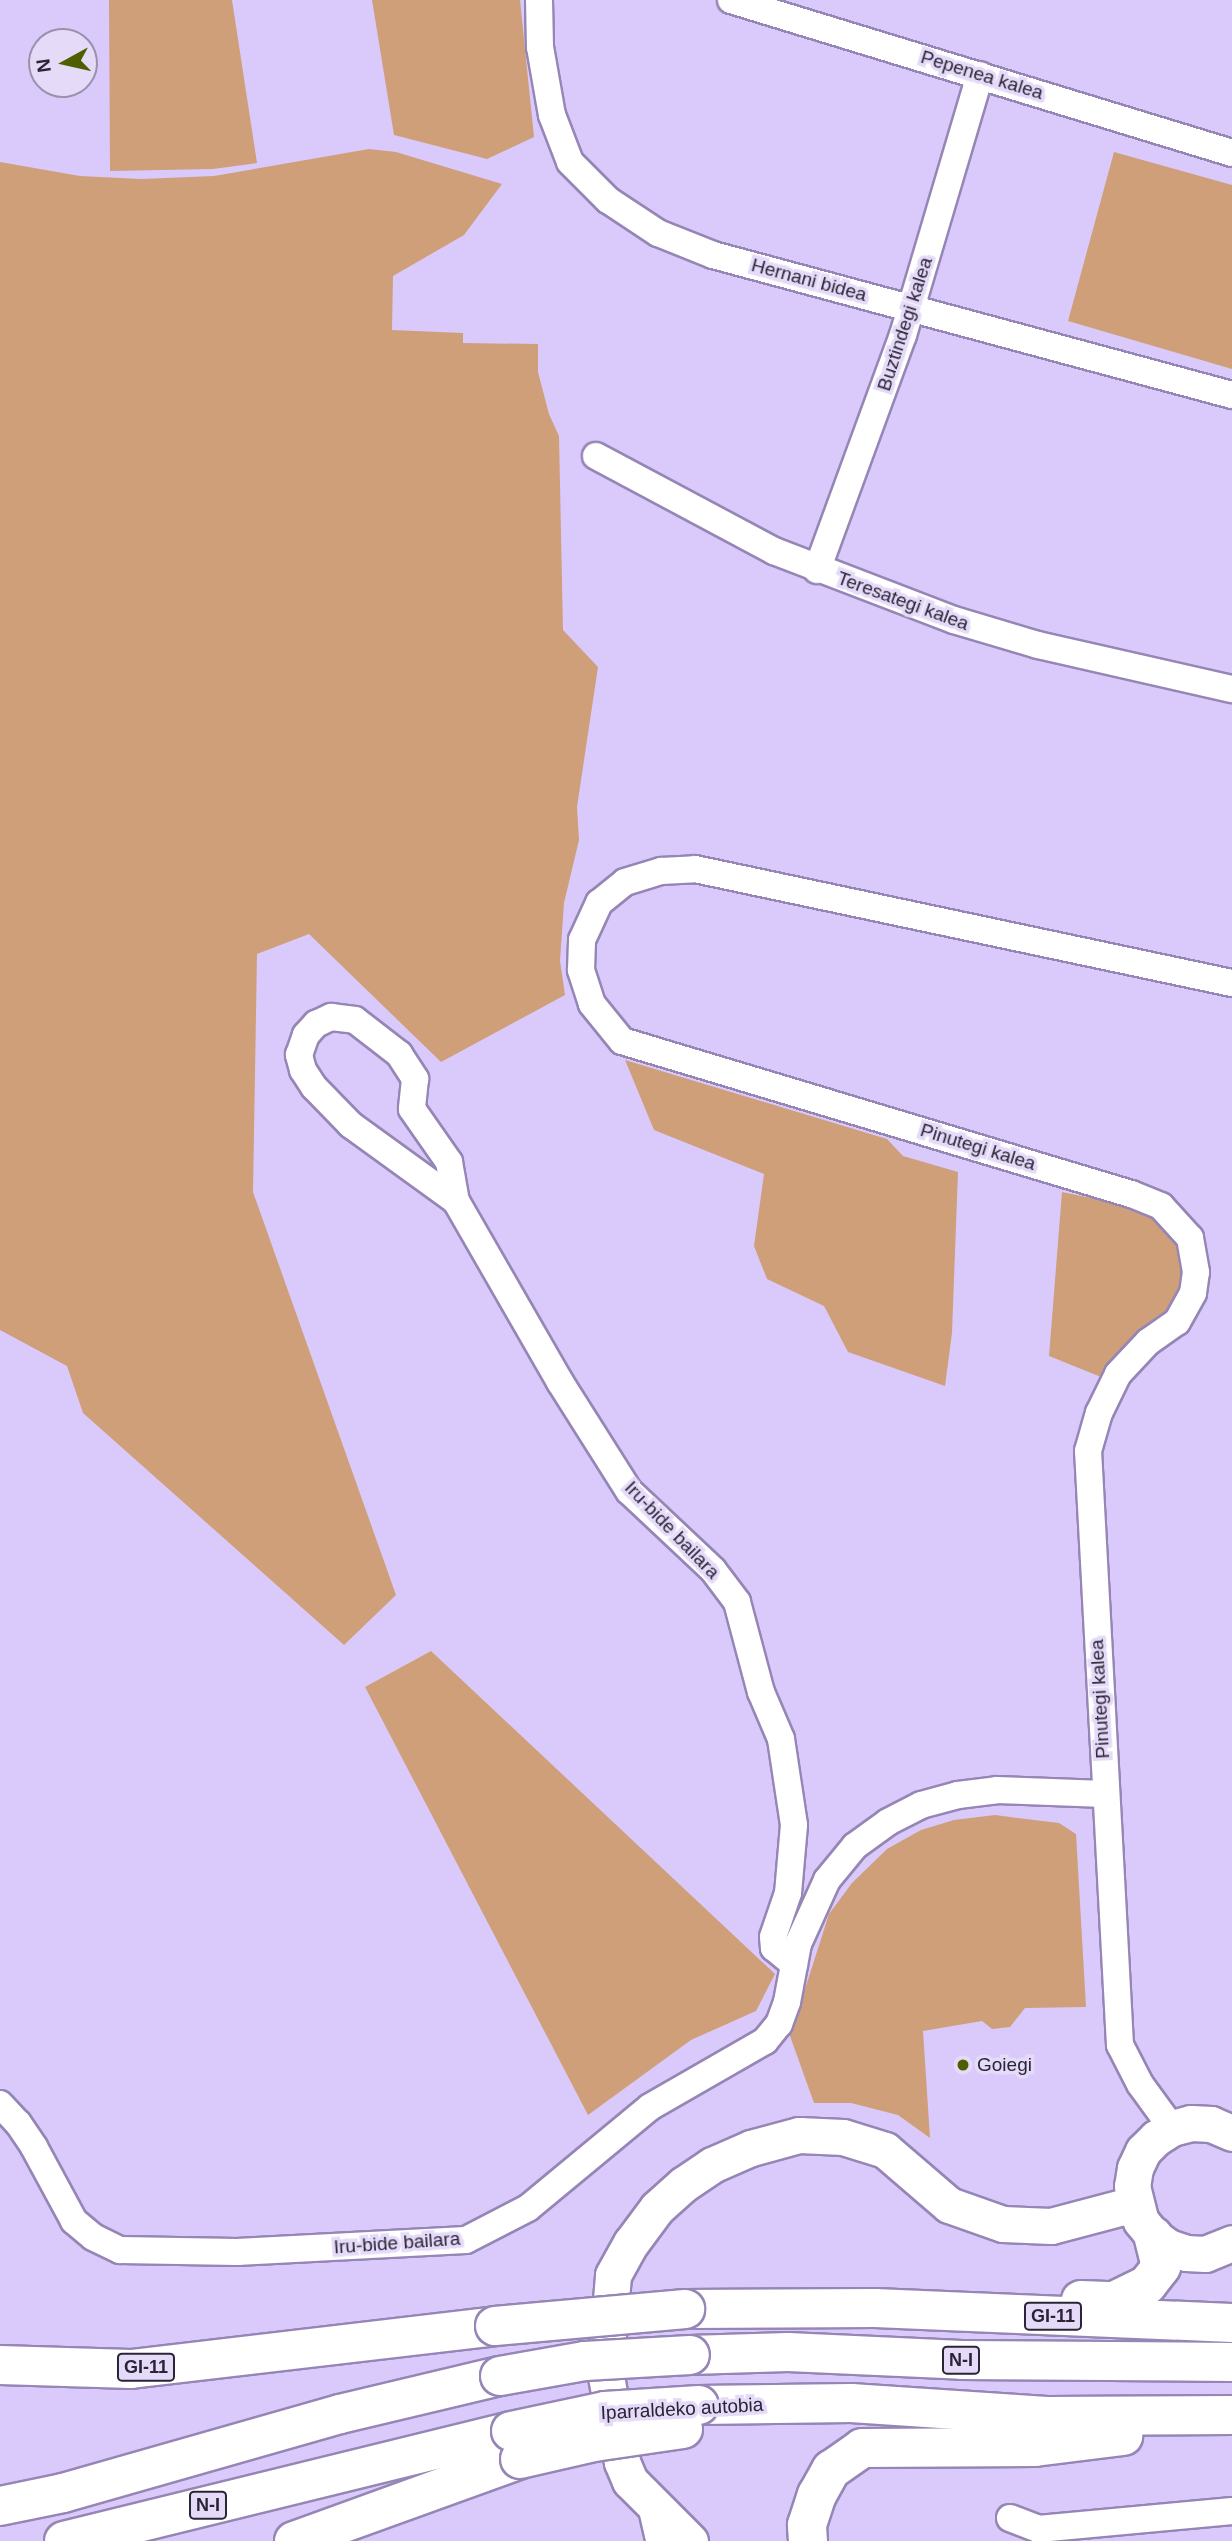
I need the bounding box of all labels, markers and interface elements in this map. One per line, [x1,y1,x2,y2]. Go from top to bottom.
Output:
north arrow [28,28,98,98]
street label: Pepenea kalea [918,46,1046,104]
text: N [32,57,55,74]
street label: Hernani bidea [749,254,869,306]
street label: Buztindegi kalea [873,254,937,394]
street label: Teresategi kalea [834,567,972,635]
street label: Pinutegi kalea [918,1119,1038,1175]
street label: Iru-bide bailara [620,1476,724,1584]
street label: Pinutegi kalea [1085,1639,1115,1759]
place label: Goiegi [977,2054,1032,2076]
marker: Goiegi [955,2057,971,2073]
street label: Iru-bide bailara [333,2227,461,2259]
road number: GI-11 [1023,2302,1083,2330]
road number: N-I [942,2346,980,2374]
road number: GI-11 [116,2353,176,2382]
street label: Iparraldeko autobia [600,2393,764,2425]
road number: N-I [189,2490,227,2519]

